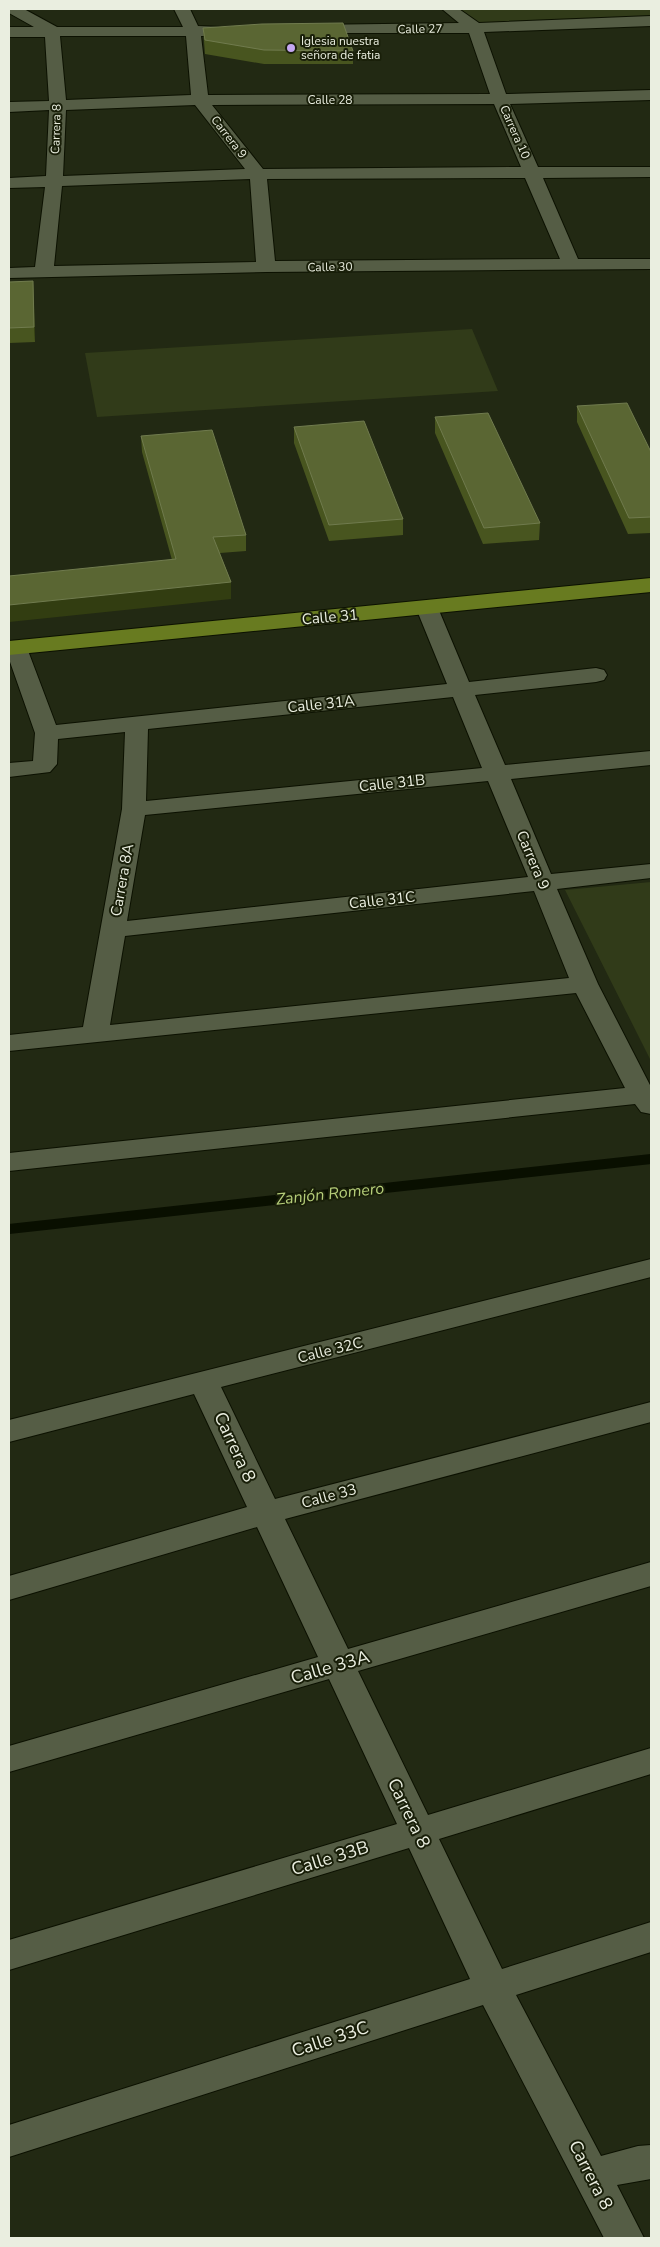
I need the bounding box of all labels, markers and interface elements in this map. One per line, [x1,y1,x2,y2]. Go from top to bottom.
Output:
street label: Calle 27 [397,21,443,37]
place label: Iglesia nuestra señora de fatia [301,33,380,63]
marker: Iglesia nuestra señora de fatia [285,42,297,54]
street label: Calle 28 [307,92,353,108]
street label: Carrera 10 [496,103,534,161]
street label: Carrera 8 [47,104,65,154]
street label: Carrera 9 [207,112,251,162]
street label: Calle 30 [307,259,353,275]
street label: Calle 31 [301,605,359,629]
street label: Calle 31A [286,691,356,717]
street label: Calle 31B [358,770,426,796]
street label: Carrera 9 [512,827,554,893]
street label: Carrera 8A [106,842,138,918]
street label: Calle 31C [348,887,416,913]
water label: Zanjón Romero [275,1177,385,1211]
street label: Calle 32C [295,1332,365,1368]
street label: Carrera 8 [208,1408,262,1486]
street label: Calle 33 [299,1479,359,1513]
street label: Calle 33A [288,1644,372,1690]
street label: Carrera 8 [382,1774,436,1852]
street label: Calle 33B [288,1835,372,1881]
street label: Calle 33C [288,2015,372,2063]
street label: Carrera 8 [563,2136,619,2214]

